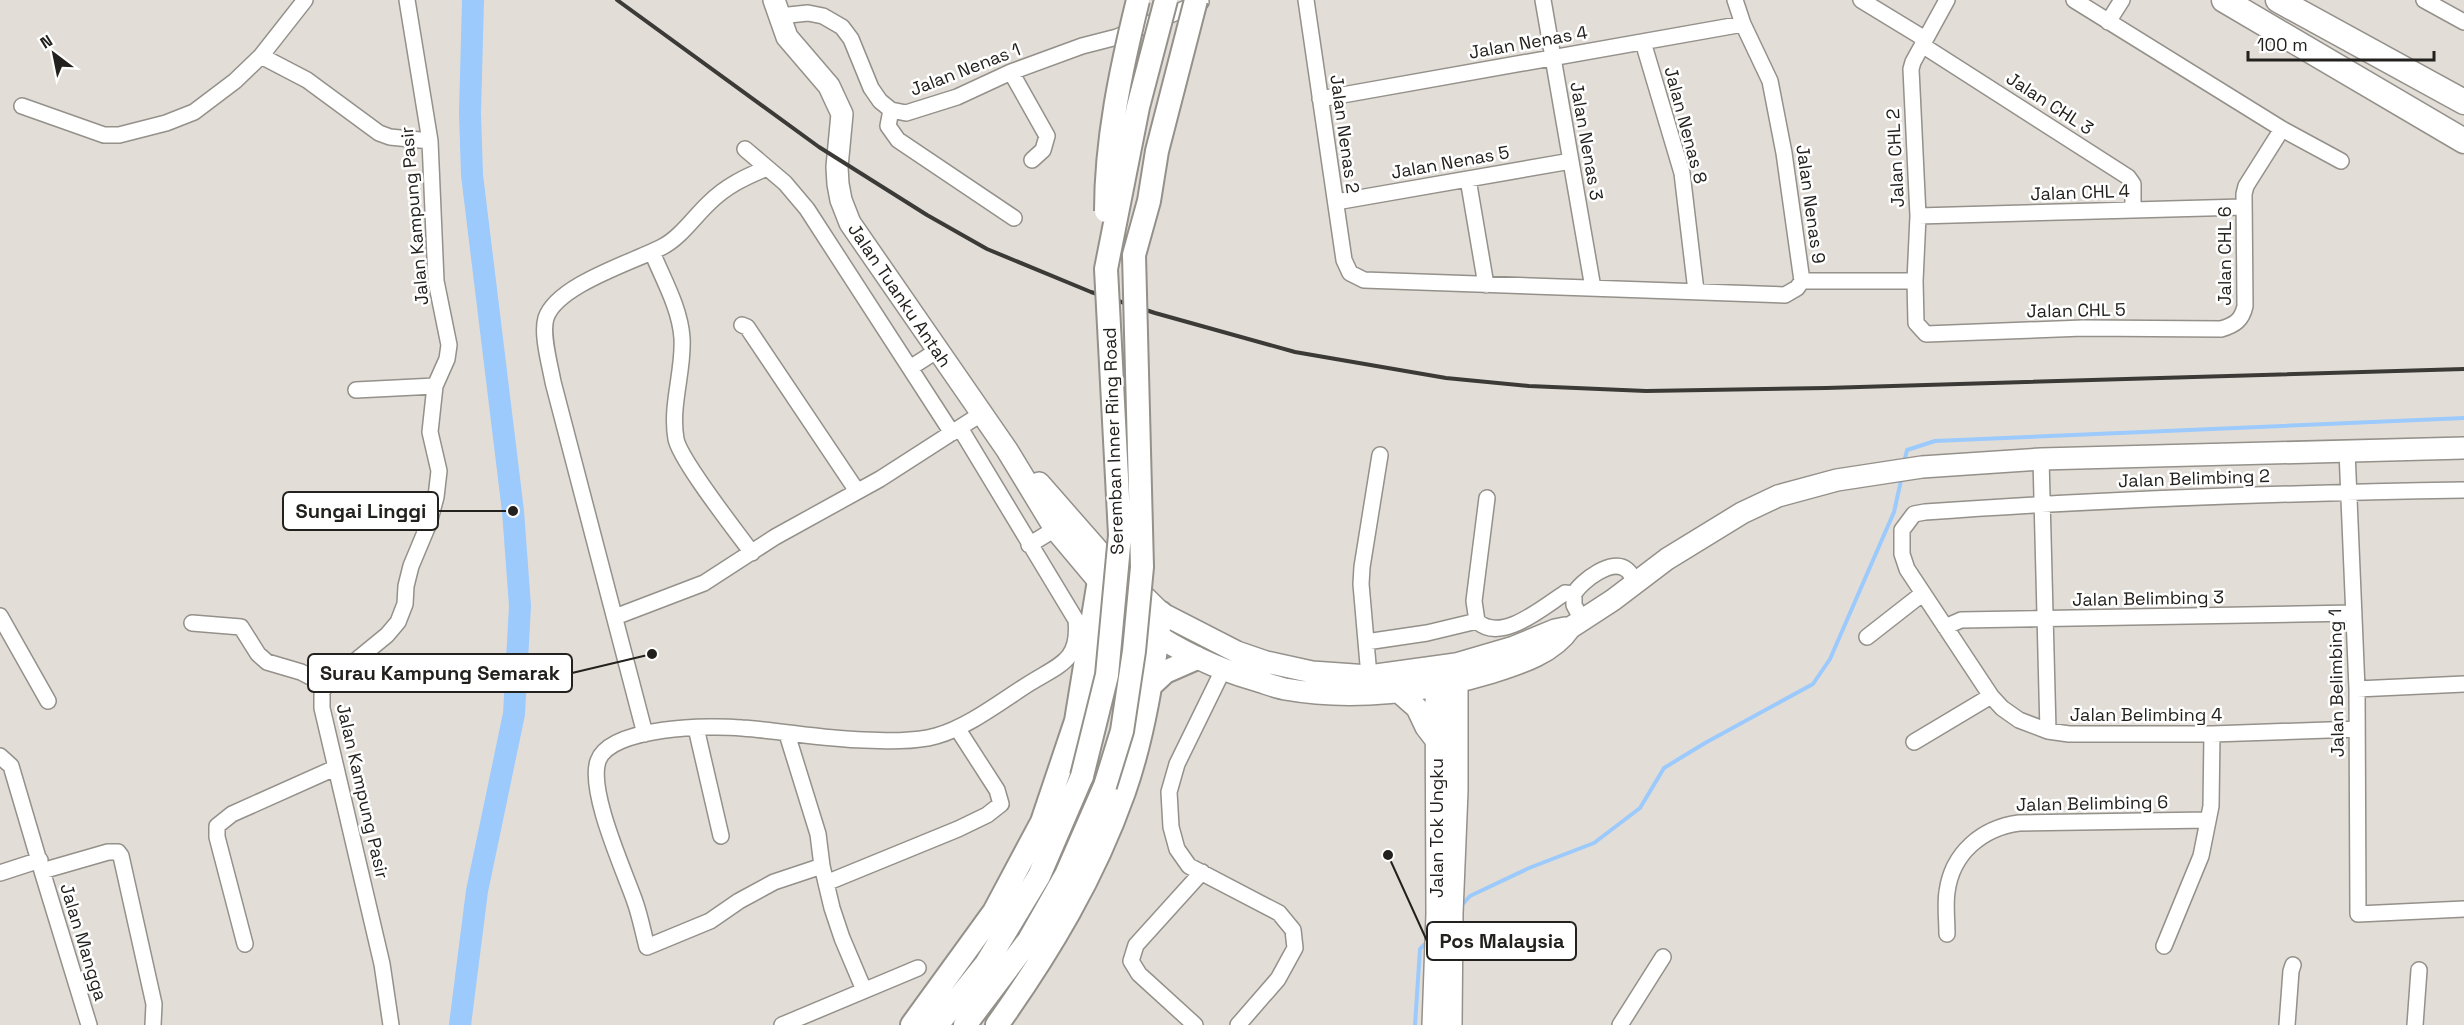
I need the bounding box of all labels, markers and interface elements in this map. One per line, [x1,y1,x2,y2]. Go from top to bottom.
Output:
street label: Jalan Nenas 4 [1467,20,1589,64]
north arrow [24,24,84,84]
scale bar [2248,24,2434,62]
text: N [36,30,56,53]
text: 100 m [2257,33,2308,56]
street label: Jalan Nenas 1 [906,37,1024,101]
street label: Jalan Nenas 8 [1659,64,1713,186]
street label: Jalan CHL 3 [2002,66,2098,140]
street label: Jalan Nenas 2 [1325,73,1365,195]
street label: Jalan Nenas 3 [1565,80,1609,202]
street label: Jalan CHL 2 [1881,108,1909,208]
street label: Jalan Kampung Pasir [395,126,433,306]
street label: Jalan Nenas 5 [1389,140,1511,184]
street label: Jalan Nenas 9 [1791,143,1831,265]
street label: Jalan CHL 4 [2030,179,2130,205]
street label: Jalan CHL 6 [2213,206,2236,306]
street label: Jalan Tuanku Antah [843,219,957,371]
street label: Jalan CHL 5 [2026,298,2126,322]
street label: Seremban Inner Ring Road [1098,327,1128,555]
street label: Jalan Belimbing 2 [2118,464,2270,492]
callout: Sungai Linggi [283,492,438,530]
text: Sungai Linggi [296,498,426,524]
street label: Jalan Belimbing 3 [2072,585,2224,611]
street label: Jalan Belimbing 1 [2323,609,2349,757]
callout: Surau Kampung Semarak [308,654,572,692]
text: Surau Kampung Semarak [320,660,560,686]
street label: Jalan Kampung Pasir [332,701,394,881]
street label: Jalan Belimbing 4 [2070,703,2222,726]
street label: Jalan Tok Ungku [1425,758,1448,898]
street label: Jalan Belimbing 6 [2016,790,2168,816]
street label: Jalan Mangga [55,881,113,1003]
callout: Pos Malaysia [1427,922,1576,960]
text: Pos Malaysia [1439,928,1565,954]

